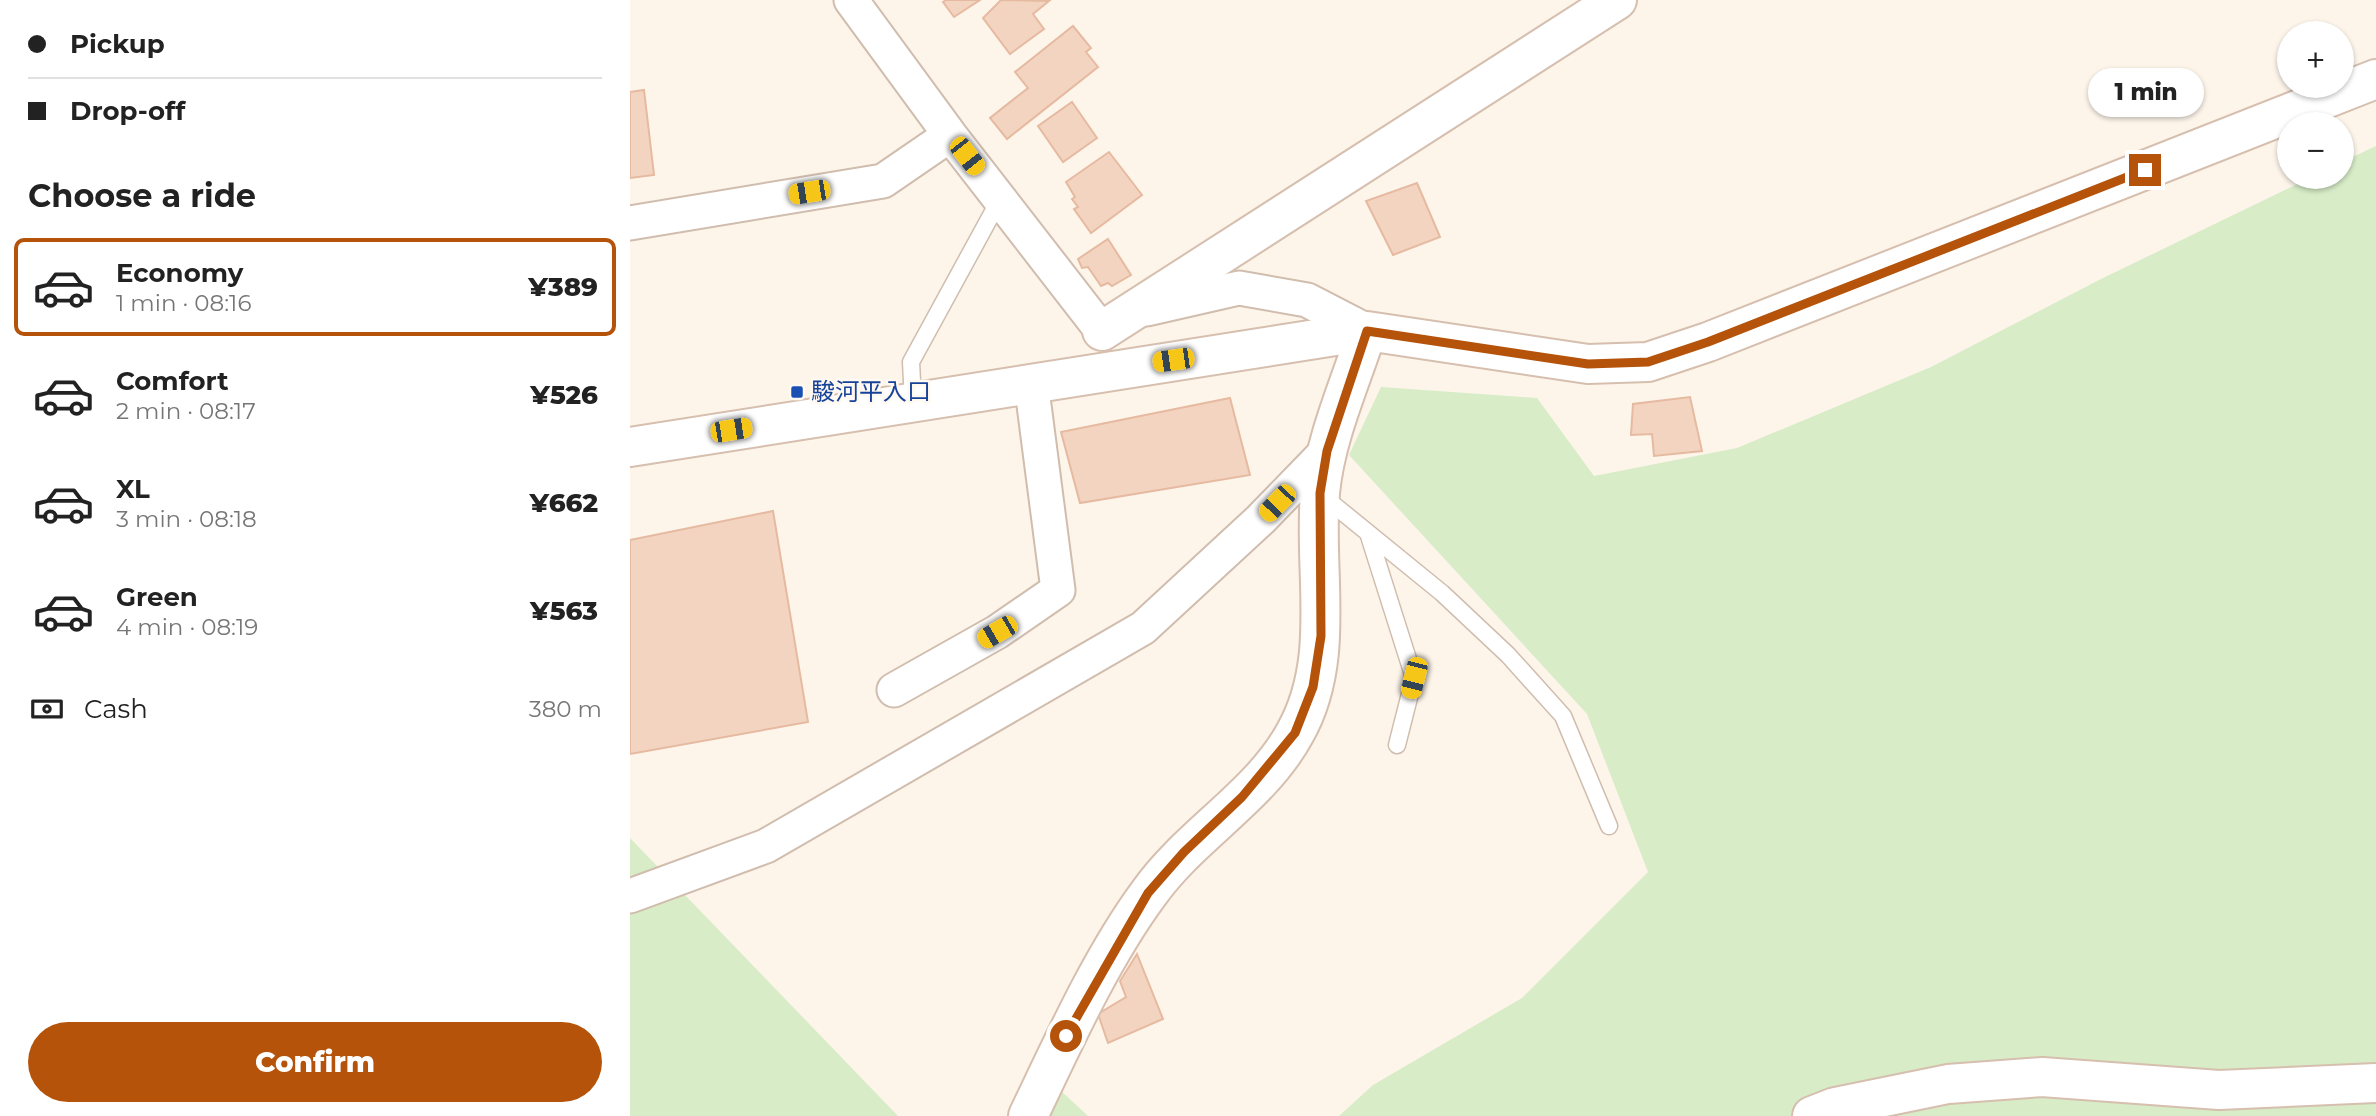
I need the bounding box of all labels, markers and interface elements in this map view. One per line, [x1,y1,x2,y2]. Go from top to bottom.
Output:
map controls [2277,21,2354,189]
button: + [2277,21,2354,98]
text: Pickup [70,28,165,60]
callout: 1 min [2087,68,2203,118]
text: 1 min [2114,78,2178,106]
text: Drop-off [70,95,185,127]
button: − [2277,112,2354,189]
car [946,133,989,179]
route end [2129,154,2161,186]
text: Choose a ride [28,176,256,215]
car [787,178,832,206]
icon: car [32,256,95,319]
text: Economy [116,257,243,289]
text: ¥389 [528,271,598,303]
text: 1 min · 08:16 [116,289,251,317]
car [1151,347,1196,373]
icon: car [32,364,95,427]
text: Comfort [116,365,228,397]
place label: 駿河平入口 [811,377,931,406]
text: ¥526 [530,379,598,411]
marker: 駿河平入口 [789,384,805,400]
text: 2 min · 08:17 [116,397,256,425]
car [709,416,754,444]
icon: car [32,472,95,535]
text: XL [116,473,150,505]
car [1255,481,1300,525]
text: ¥662 [529,487,598,519]
text: 3 min · 08:18 [116,505,257,533]
icon: car [32,580,95,643]
text: Green [116,581,198,613]
text: ¥563 [530,595,598,627]
car [974,612,1021,652]
text: 4 min · 08:19 [116,613,258,641]
car [1399,655,1430,701]
icon: cash [28,690,66,728]
text: Cash [84,693,148,725]
text: 380 m [529,695,602,723]
route start [1050,1020,1082,1052]
button: Confirm [28,1022,602,1102]

